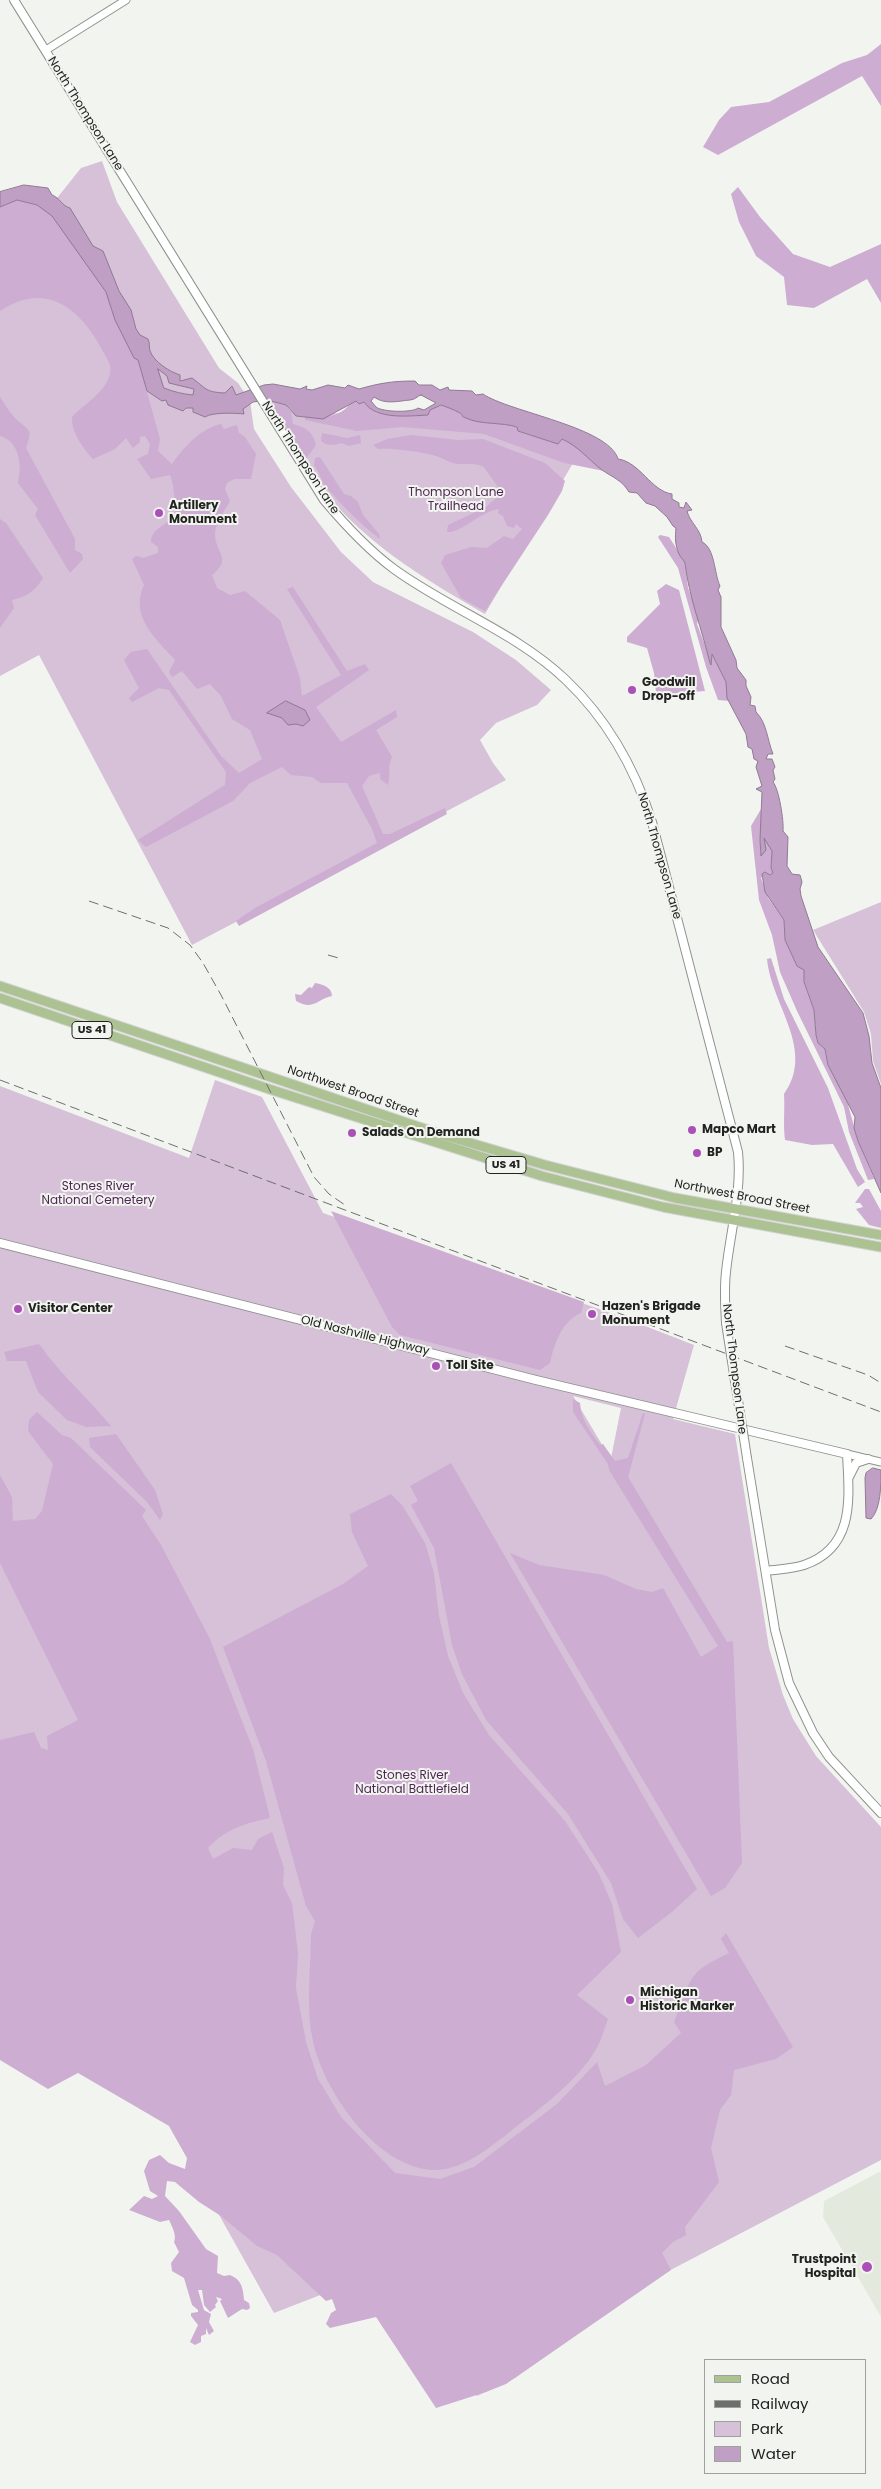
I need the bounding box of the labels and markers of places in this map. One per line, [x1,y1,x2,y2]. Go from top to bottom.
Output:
place label: Artillery Monument [169,499,237,527]
marker: Artillery Monument [153,507,165,519]
place label: Goodwill Drop-off [642,676,696,704]
marker: Goodwill Drop-off [626,684,638,696]
place label: Mapco Mart [702,1123,776,1137]
marker: Mapco Mart [686,1124,698,1136]
place label: Salads On Demand [362,1126,480,1140]
marker: Salads On Demand [346,1127,358,1139]
place label: BP [707,1146,722,1160]
marker: BP [691,1147,703,1159]
place label: Hazen's Brigade Monument [602,1300,701,1328]
place label: Visitor Center [28,1302,113,1316]
marker: Visitor Center [12,1303,24,1315]
marker: Hazen's Brigade Monument [586,1308,598,1320]
place label: Toll Site [446,1359,494,1373]
marker: Toll Site [430,1360,442,1372]
place label: Michigan Historic Marker [640,1986,734,2014]
marker: Michigan Historic Marker [624,1994,636,2006]
place label: Trustpoint Hospital [792,2253,856,2281]
marker: Trustpoint Hospital [860,2260,874,2274]

